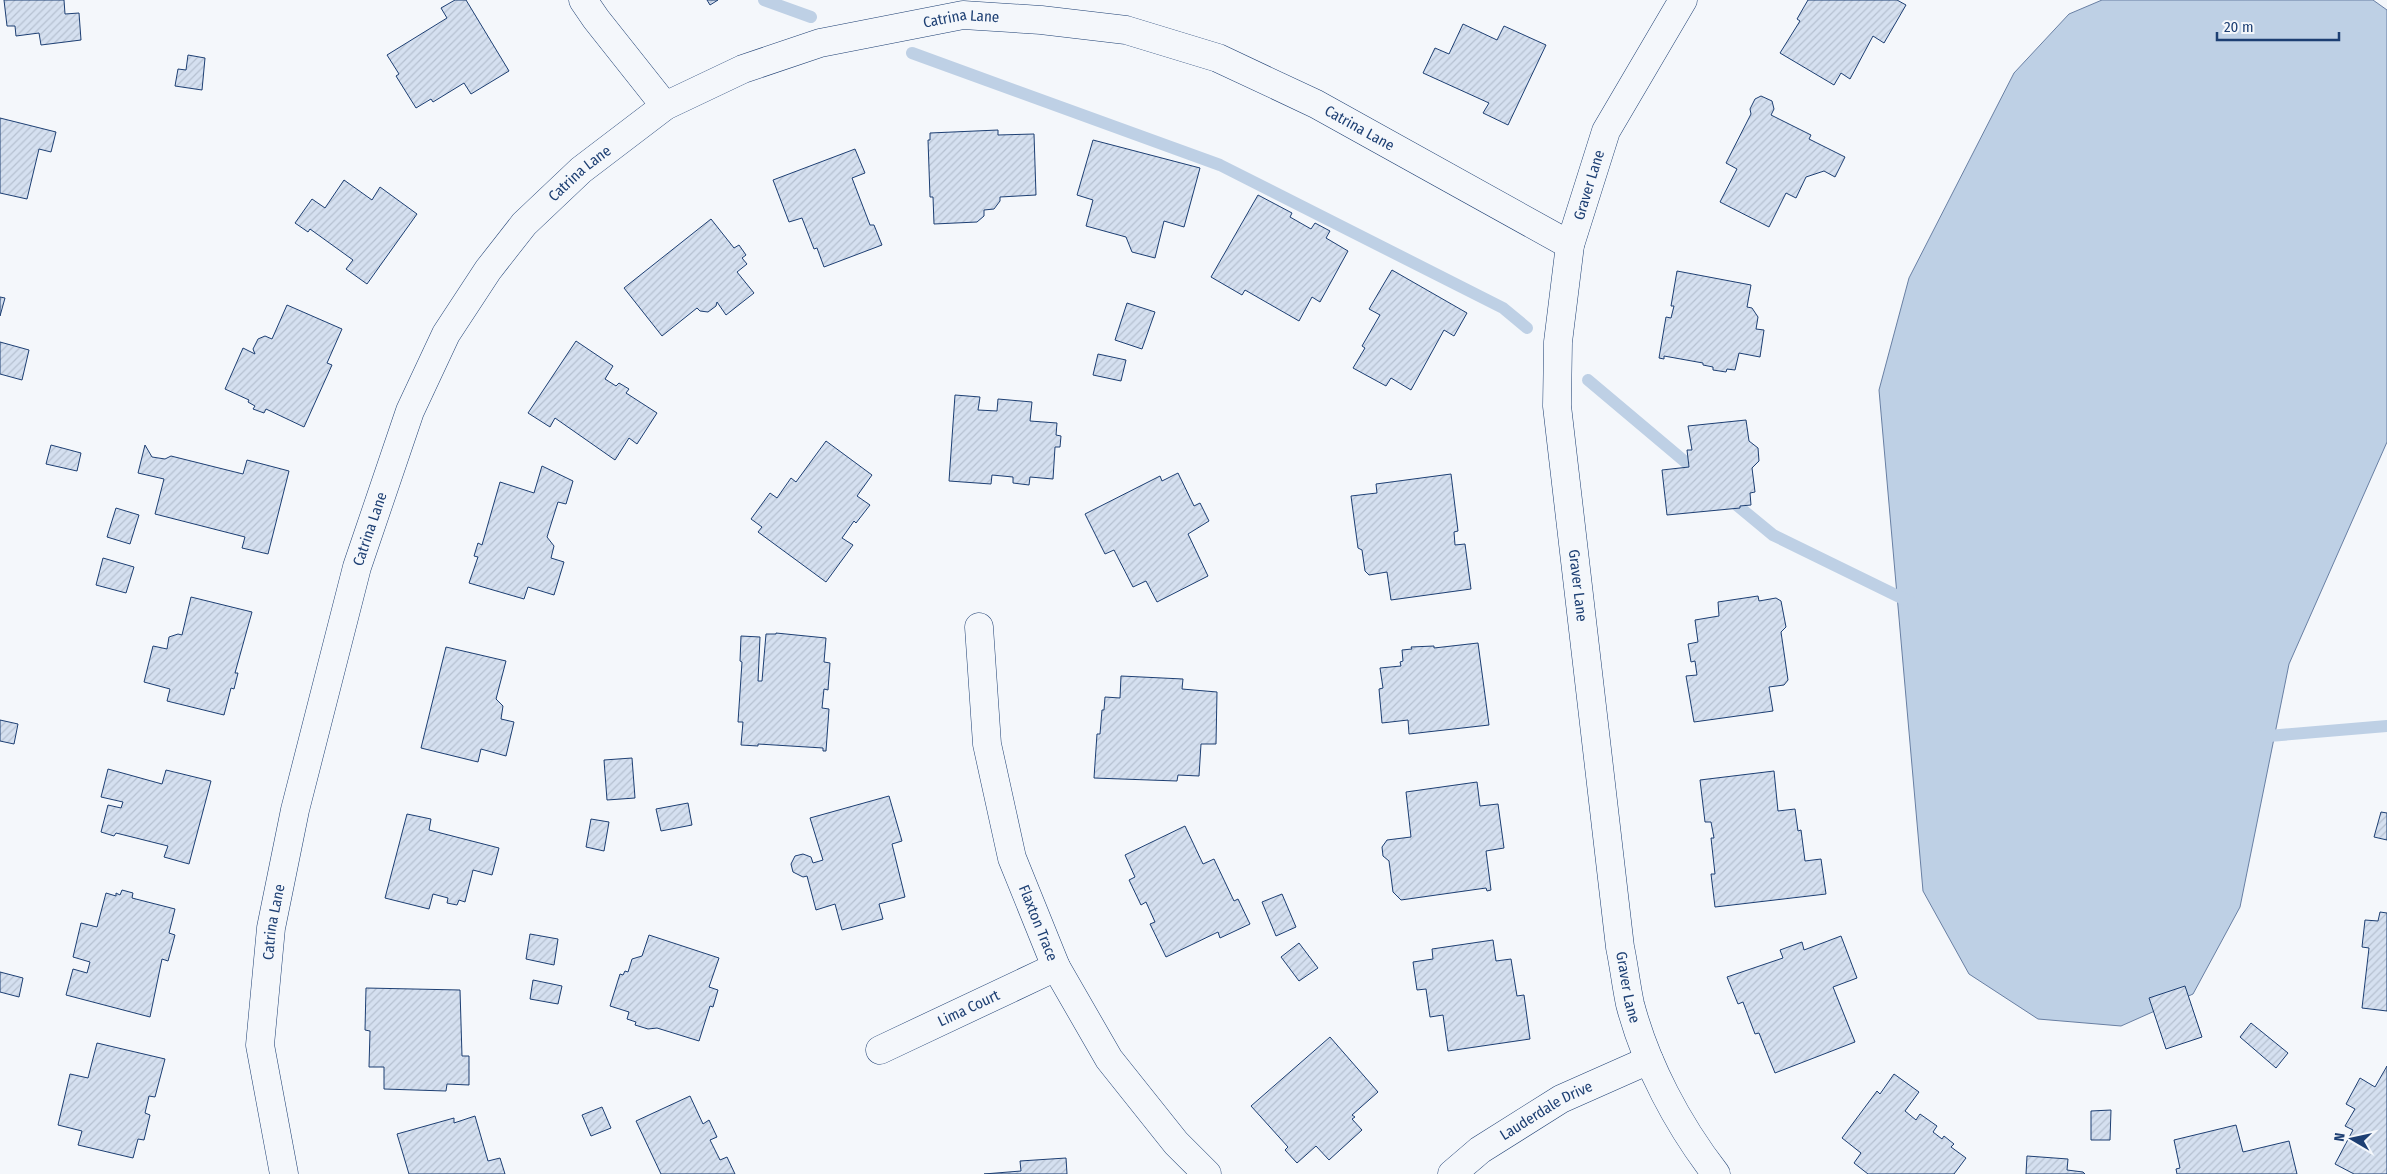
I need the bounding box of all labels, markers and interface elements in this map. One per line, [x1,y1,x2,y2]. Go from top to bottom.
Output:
street label: Catrina Lane [922,5,1000,32]
scale bar [2217,10,2340,42]
text: 20 m [2224,18,2254,36]
street label: Catrina Lane [1322,102,1397,155]
street label: Catrina Lane [545,141,614,205]
street label: Graver Lane [1570,148,1608,222]
street label: Catrina Lane [349,490,391,568]
street label: Graver Lane [1565,548,1591,623]
street label: Catrina Lane [259,882,289,961]
street label: Flaxton Trace [1015,882,1062,964]
street label: Graver Lane [1612,950,1644,1025]
street label: Lima Court [935,986,1002,1030]
street label: Lauderdale Drive [1496,1077,1595,1144]
north arrow [2327,1114,2377,1164]
text: N [2331,1132,2349,1143]

